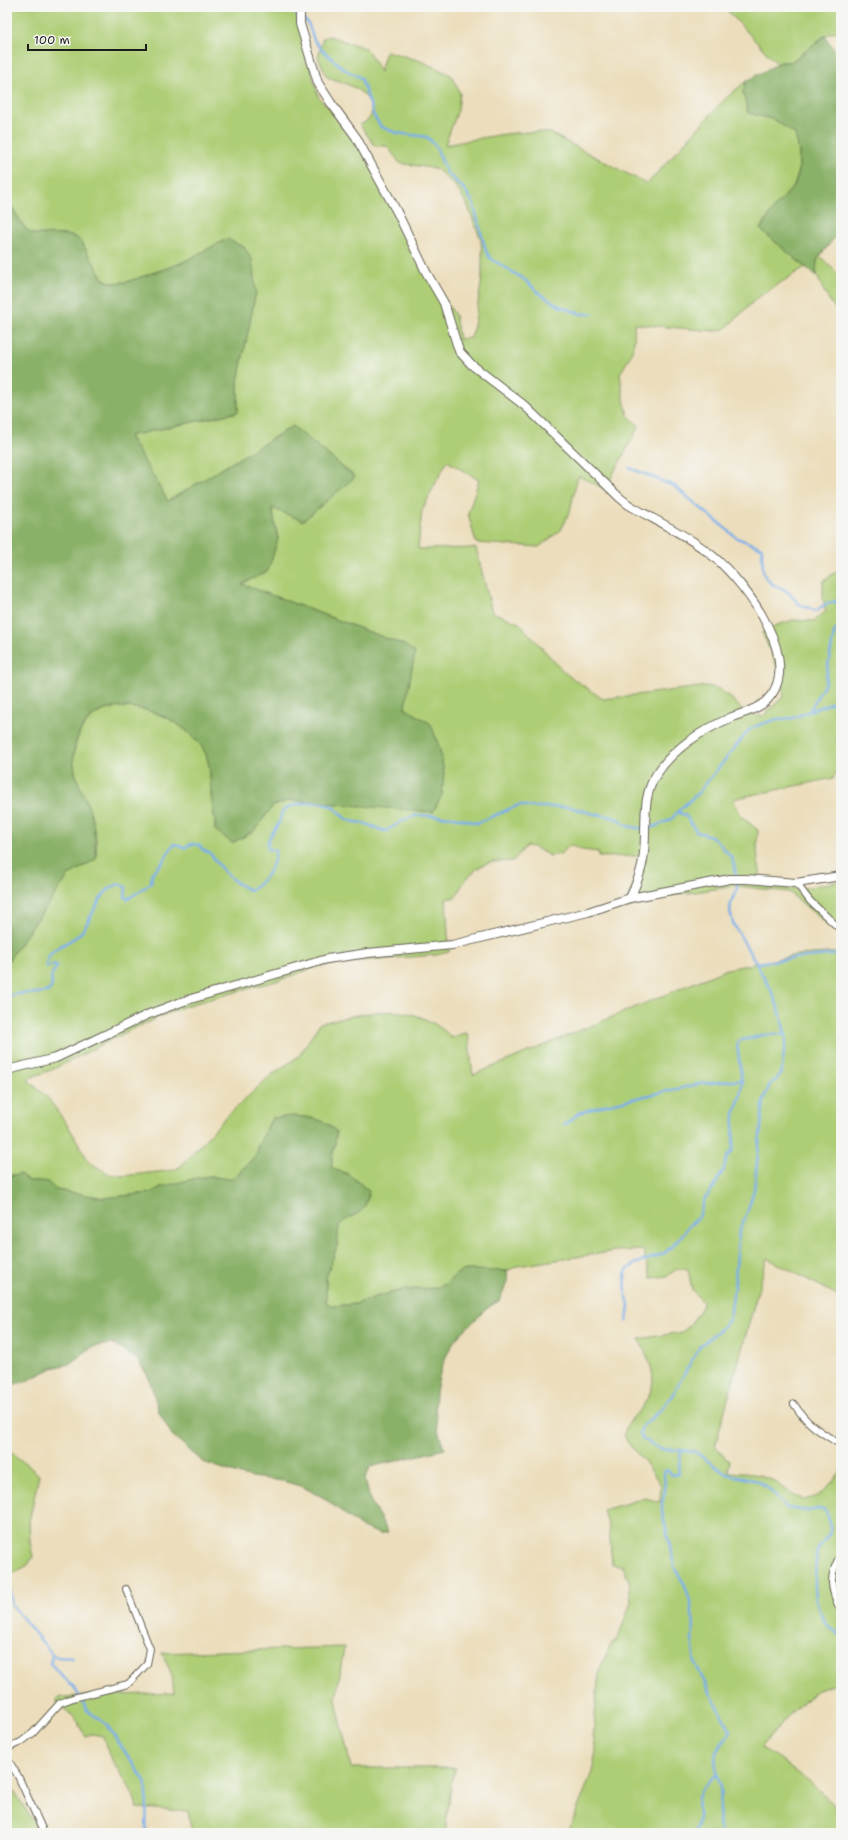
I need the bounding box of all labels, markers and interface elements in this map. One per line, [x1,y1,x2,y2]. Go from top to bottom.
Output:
scale bar [28,26,146,52]
text: 100 m [34,32,70,48]

